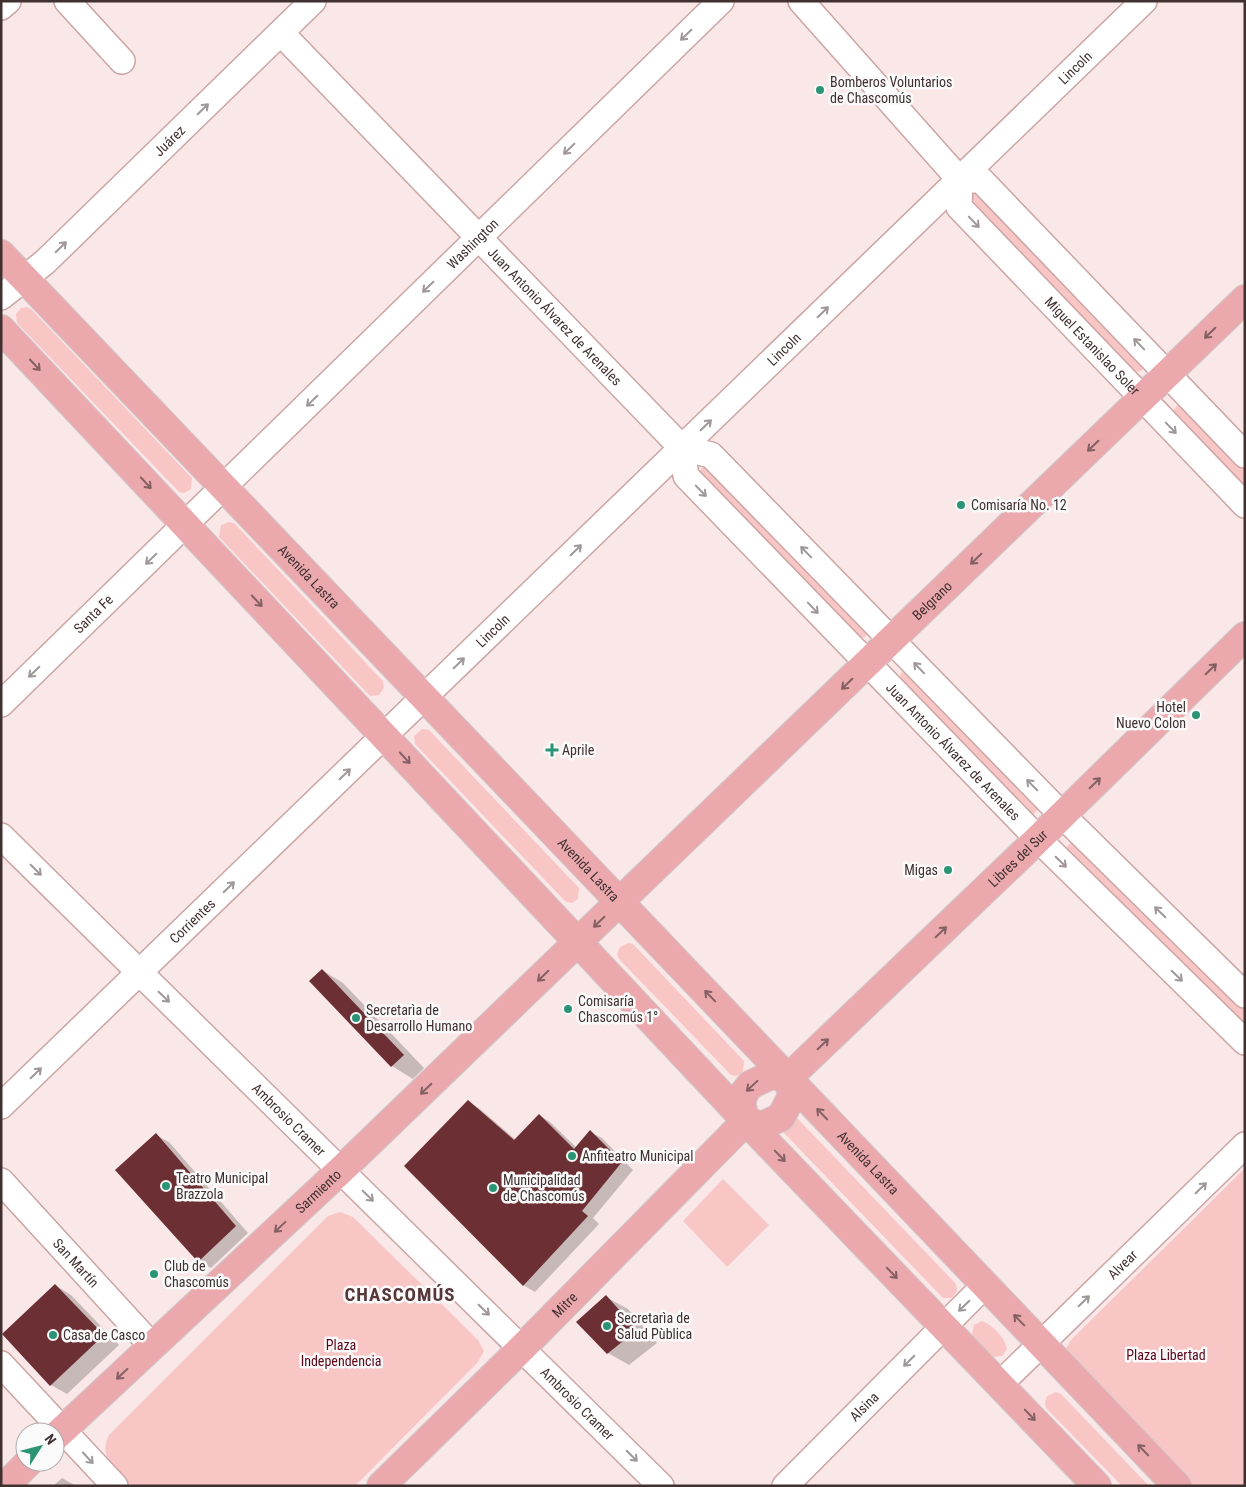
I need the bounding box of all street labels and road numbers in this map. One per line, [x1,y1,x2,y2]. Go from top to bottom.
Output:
street label: Lincoln [1055,48,1095,87]
street label: Juárez [151,122,188,159]
street label: Washington [444,215,501,272]
street label: Juan Antonio Álvarez de Arenales [485,244,625,389]
street label: Miguel Estanislao Soler [1042,294,1143,398]
street label: Lincoln [764,329,804,369]
street label: Avenida Lastra [275,542,343,612]
street label: Belgrano [909,578,955,623]
street label: Santa Fe [71,591,116,636]
street label: Lincoln [473,611,513,650]
street label: Juan Antonio Álvarez de Arenales [883,679,1023,824]
street label: Libres del Sur [985,826,1051,890]
street label: Avenida Lastra [555,834,623,905]
street label: Corrientes [166,895,218,947]
street label: Ambrosio Cramer [249,1080,329,1159]
street label: Avenida Lastra [834,1127,902,1198]
street label: Sarmiento [292,1166,344,1216]
street label: San Martín [50,1235,102,1290]
street label: Alvear [1104,1247,1140,1282]
street label: Mitre [549,1289,581,1321]
street label: Ambrosio Cramer [537,1364,617,1443]
street label: Alsina [846,1389,882,1424]

